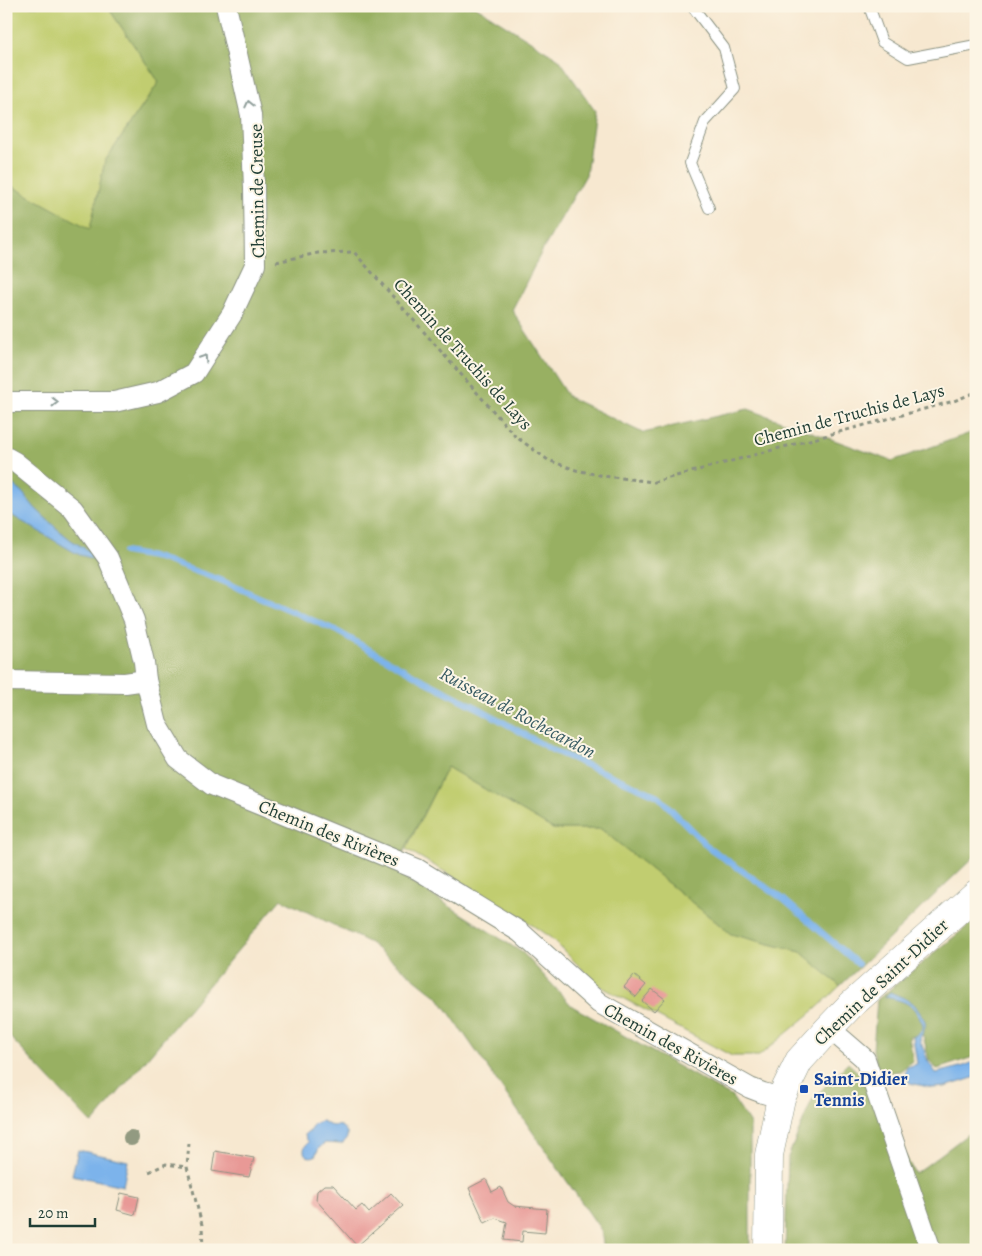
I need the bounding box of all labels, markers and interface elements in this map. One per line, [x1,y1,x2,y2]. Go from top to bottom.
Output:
one-way arrow [244,100,255,109]
street label: Chemin de Creuse [244,124,270,258]
street label: Chemin de Truchis de Lays [388,273,538,435]
one-way arrow [197,354,207,363]
street label: Chemin de Truchis de Lays [751,378,947,452]
one-way arrow [52,397,59,407]
water label: Ruisseau de Rochecardon [435,661,600,765]
street label: Chemin des Rivières [255,794,403,872]
street label: Chemin de Saint-Didier [808,913,954,1051]
street label: Chemin des Rivières [600,997,742,1091]
place label: Saint-Didier Tennis [814,1067,908,1112]
marker: Saint-Didier Tennis [798,1083,810,1095]
scale bar [30,1196,95,1228]
text: 20 m [38,1203,69,1223]

